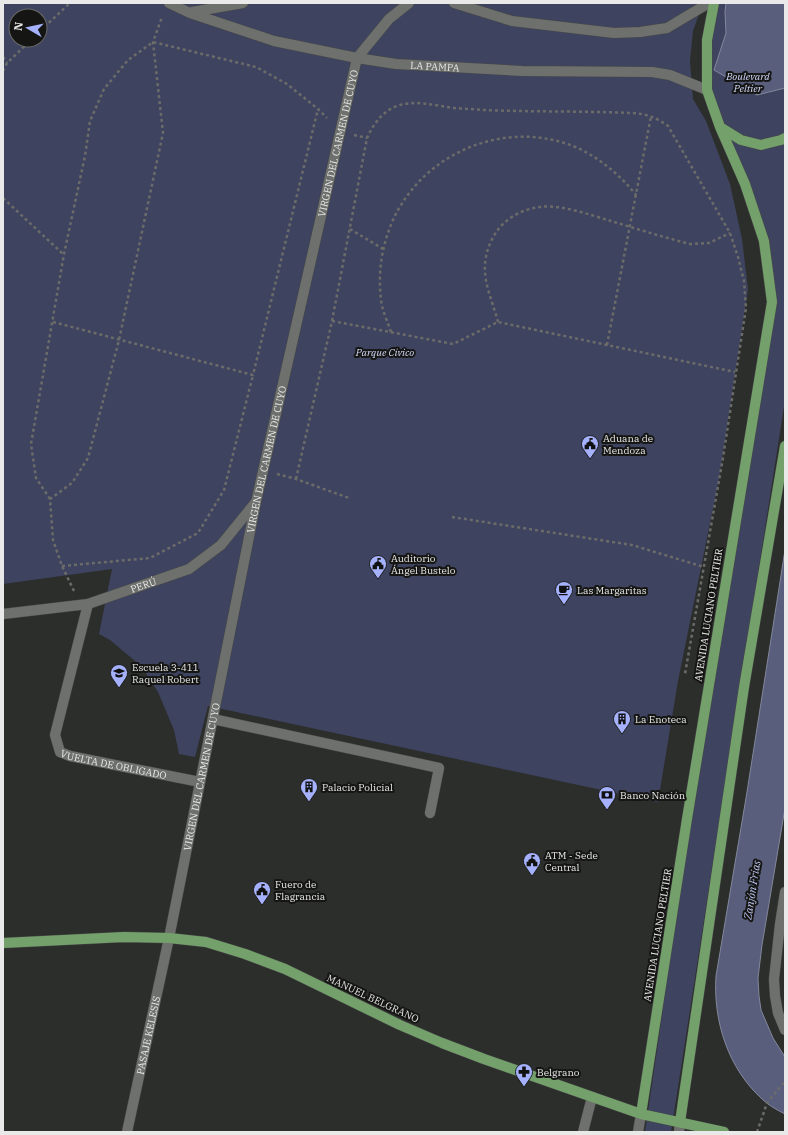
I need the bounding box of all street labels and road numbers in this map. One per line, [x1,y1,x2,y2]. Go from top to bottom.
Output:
street label: LA PAMPA [410,59,460,75]
street label: VIRGEN DEL CARMEN DE CUYO [315,69,361,218]
street label: VIRGEN DEL CARMEN DE CUYO [244,385,289,534]
street label: AVENIDA LUCIANO PELTIER [692,547,725,683]
street label: PERÚ [129,575,158,596]
street label: VIRGEN DEL CARMEN DE CUYO [181,702,223,852]
street label: VUELTA DE OBLIGADO [58,747,168,782]
street label: AVENIDA LUCIANO PELTIER [641,867,674,1003]
street label: MANUEL BELGRANO [325,971,421,1026]
street label: PASAJE KELESIS [134,995,163,1076]

